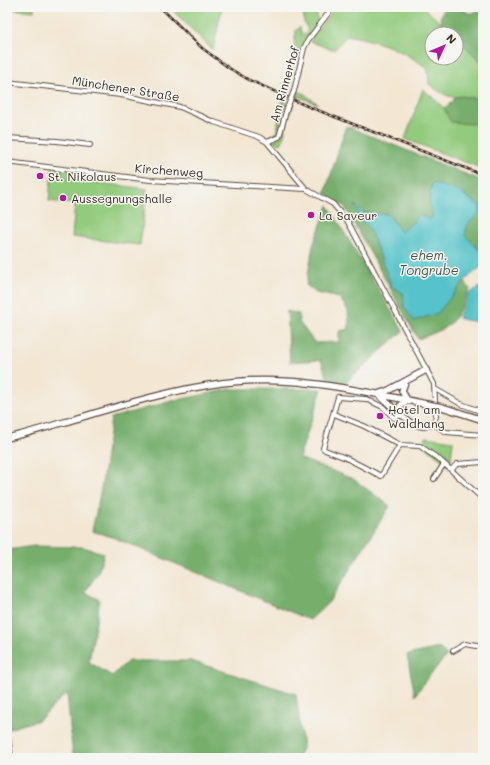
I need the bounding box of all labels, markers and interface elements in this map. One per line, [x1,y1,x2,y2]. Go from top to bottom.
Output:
north arrow [424,26,464,66]
text: N [443,30,460,47]
street label: Am Rinnerhof [266,44,303,124]
street label: Münchener Straße [71,72,181,104]
street label: Kirchenweg [134,160,204,180]
place label: St. Nikolaus [48,168,116,184]
marker: St. Nikolaus [35,171,45,181]
place label: Aussegnungshalle [71,190,172,206]
marker: Aussegnungshalle [58,193,68,203]
place label: La Saveur [319,207,377,223]
marker: La Saveur [306,210,316,220]
water label: ehem. Tongrube [399,246,459,278]
place label: Hotel am Waldhang [388,401,445,431]
marker: Hotel am Waldhang [375,411,385,421]

